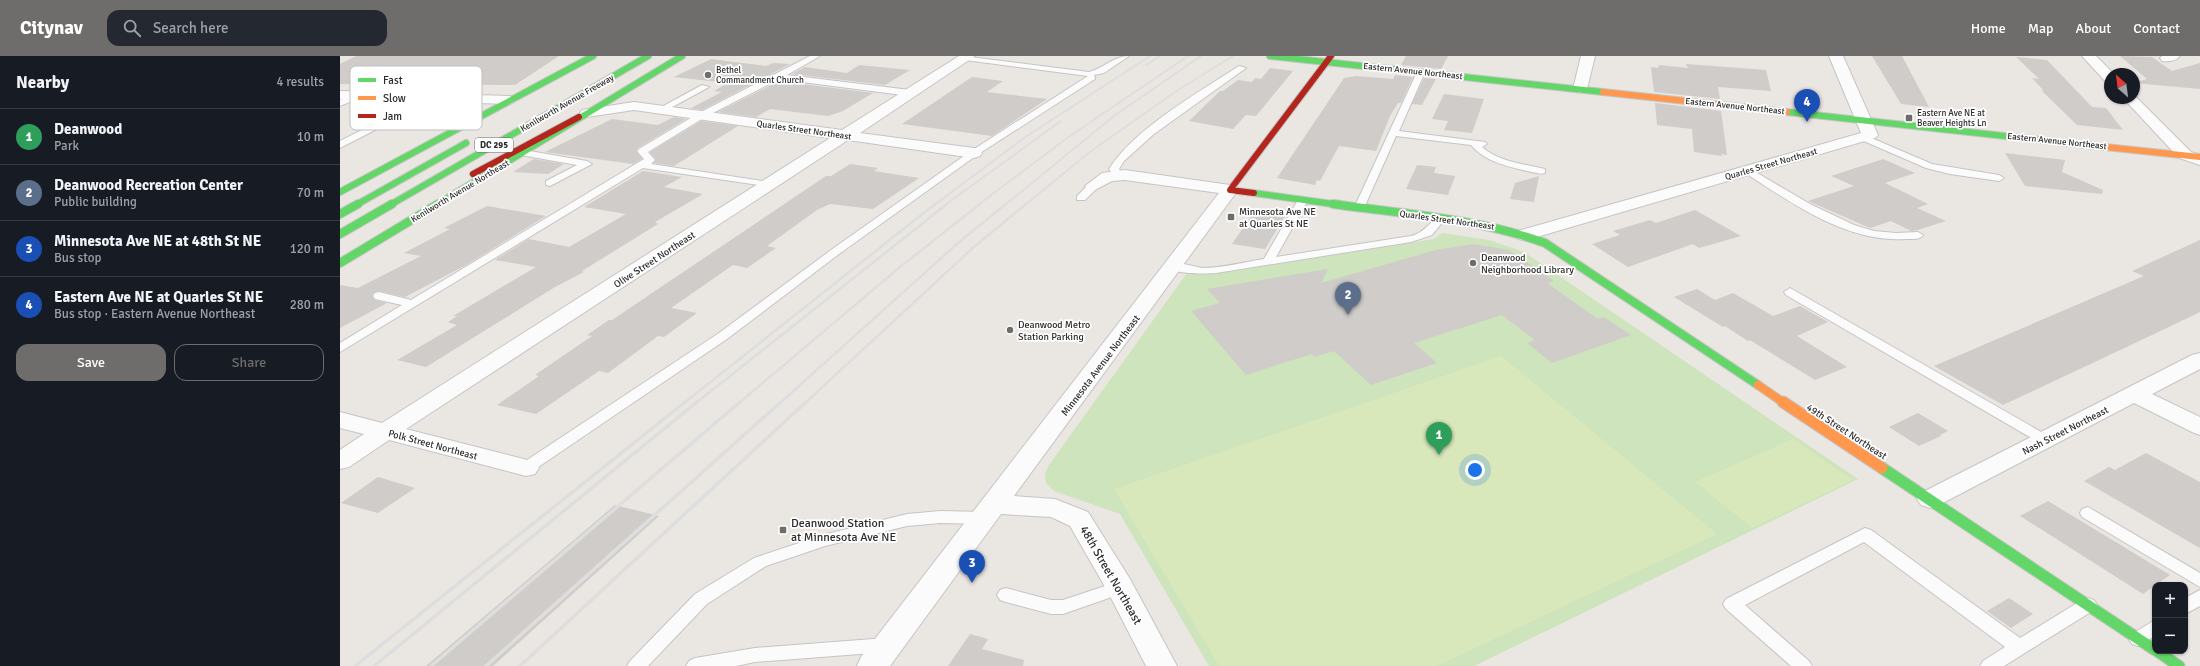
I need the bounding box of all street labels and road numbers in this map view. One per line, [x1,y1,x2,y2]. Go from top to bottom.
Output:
street label: Eastern Avenue Northeast [1363,61,1463,82]
street label: Kenilworth Avenue Freeway [519,72,617,135]
street label: Eastern Avenue Northeast [1685,96,1785,117]
street label: Quarles Street Northeast [756,118,852,143]
street label: Eastern Avenue Northeast [2007,131,2107,152]
road number: DC 295 [475,138,513,152]
street label: Quarles Street Northeast [1724,146,1819,183]
street label: Kenilworth Avenue Northeast [409,158,511,225]
street label: Quarles Street Northeast [1399,208,1495,233]
street label: Olive Street Northeast [612,229,698,291]
street label: Minnesota Avenue Northeast [1059,312,1143,418]
street label: 49th Street Northeast [1804,401,1889,462]
street label: Nash Street Northeast [2020,404,2111,458]
street label: Polk Street Northeast [387,427,479,463]
street label: 48th Street Northeast [1076,523,1145,627]

